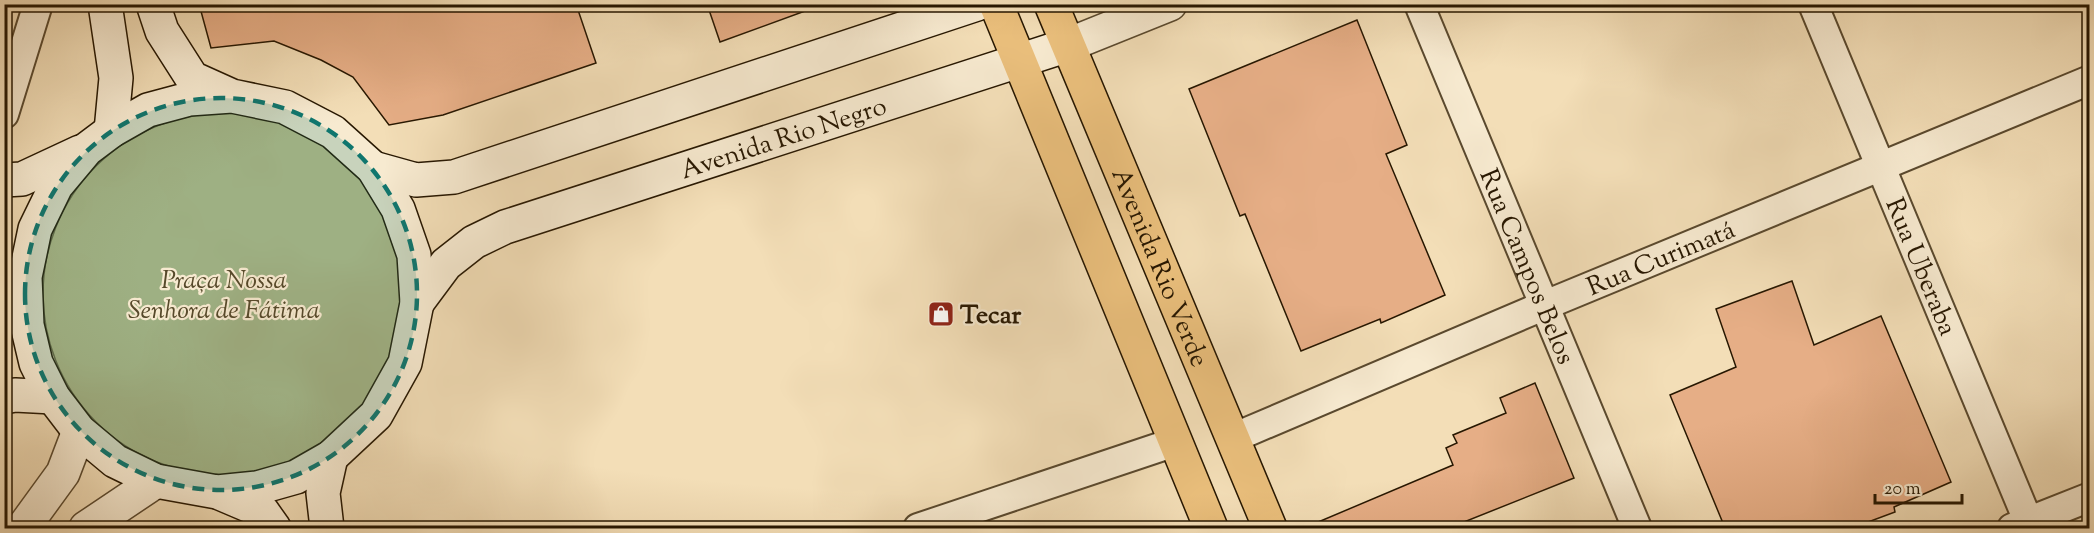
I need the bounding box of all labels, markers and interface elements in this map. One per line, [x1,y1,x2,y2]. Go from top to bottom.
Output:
street label: Avenida Rio Negro [676,89,892,190]
street label: Avenida Rio Verde [1101,163,1217,373]
street label: Rua Campos Belos [1469,164,1583,371]
street label: Rua Uberaba [1875,193,1965,342]
street label: Rua Curimatá [1582,213,1741,307]
park label: Praça Nossa Senhora de Fátima [128,263,320,330]
place label: Tecar [960,298,1021,335]
shop icon: Tecar [926,299,956,329]
scale bar [1875,467,1962,505]
text: 20 m [1884,477,1921,503]

